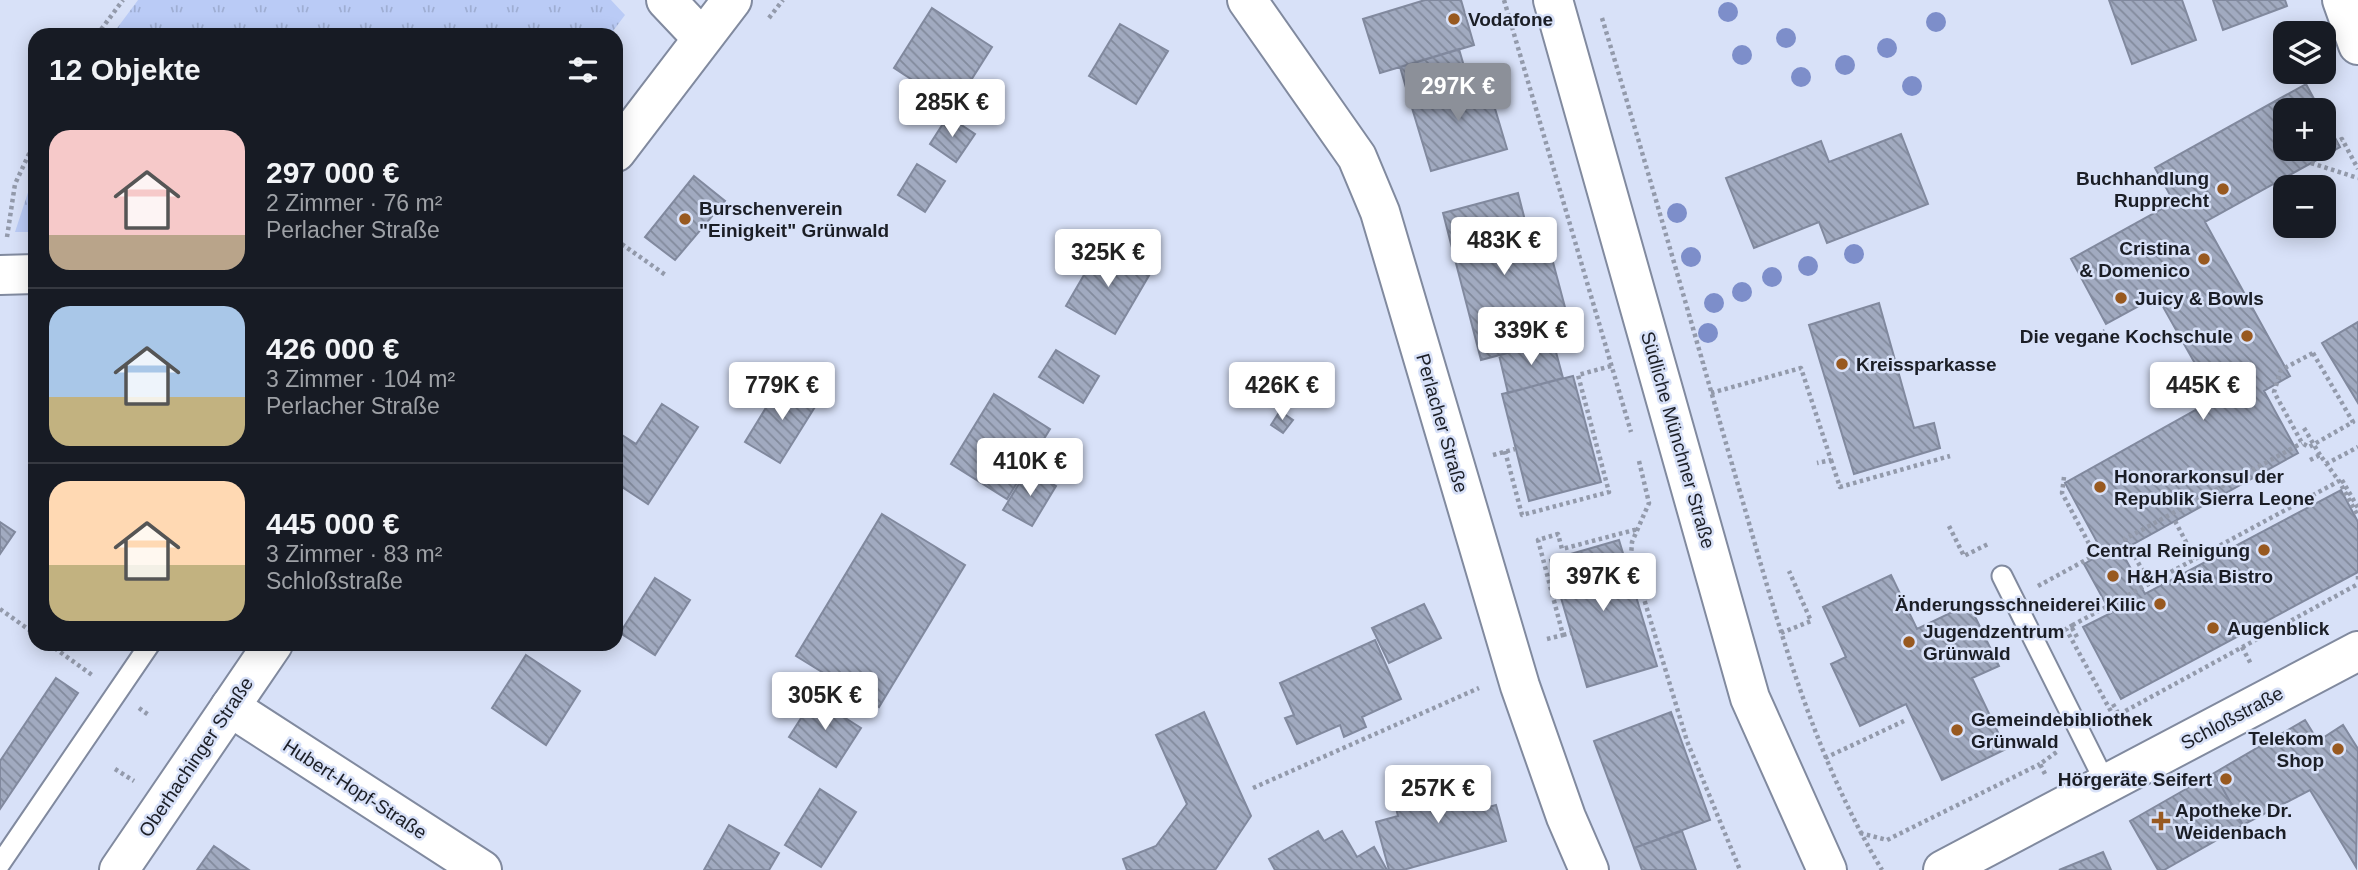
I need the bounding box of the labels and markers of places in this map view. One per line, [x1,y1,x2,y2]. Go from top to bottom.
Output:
place label: Vodafone [1468,9,1553,30]
marker: Vodafone [1446,11,1462,27]
pin: 297K € [1401,64,1515,123]
pin: 285K € [895,80,1009,139]
place label: Buchhandlung Rupprecht [2076,168,2210,211]
marker: Buchhandlung Rupprecht [2215,181,2231,197]
place label: Burschenverein "Einigkeit" Grünwald [699,198,889,241]
marker: Burschenverein "Einigkeit" Grünwald [677,211,693,227]
pin: 483K € [1447,218,1561,277]
pin: 325K € [1051,230,1165,289]
place label: Cristina & Domenico [2079,238,2190,281]
marker: Cristina & Domenico [2196,251,2212,267]
place label: Juicy & Bowls [2135,288,2264,309]
marker: Juicy & Bowls [2113,290,2129,306]
pin: 339K € [1474,308,1588,367]
place label: Die vegane Kochschule [2020,326,2233,347]
marker: Die vegane Kochschule [2239,328,2255,344]
place label: Kreissparkasse [1856,354,1997,375]
marker: Kreissparkasse [1834,356,1850,372]
pin: 779K € [725,362,839,422]
pin: 426K € [1225,362,1339,422]
pin: 445K € [2146,362,2260,422]
pin: 410K € [973,438,1087,498]
place label: Honorarkonsul der Republik Sierra Leone [2114,466,2315,509]
marker: Honorarkonsul der Republik Sierra Leone [2092,479,2108,495]
place label: Central Reinigung [2086,540,2250,561]
marker: Central Reinigung [2256,542,2272,558]
pin: 397K € [1546,554,1660,613]
place label: H&H Asia Bistro [2127,566,2273,587]
marker: H&H Asia Bistro [2105,568,2121,584]
place label: Änderungsschneiderei Kilic [1895,594,2146,615]
marker: Änderungsschneiderei Kilic [2152,596,2168,612]
place label: Augenblick [2227,618,2330,639]
marker: Augenblick [2205,620,2221,636]
place label: Jugendzentrum Grünwald [1923,621,2064,664]
marker: Jugendzentrum Grünwald [1901,634,1917,650]
pin: 305K € [768,672,882,732]
place label: Gemeindebibliothek Grünwald [1971,709,2153,752]
marker: Gemeindebibliothek Grünwald [1949,722,1965,738]
place label: Telekom Shop [2248,728,2324,771]
marker: Telekom Shop [2330,741,2346,757]
pin: 257K € [1381,766,1495,825]
place label: Hörgeräte Seifert [2058,769,2213,790]
marker: Hörgeräte Seifert [2218,771,2234,787]
place label: Apotheke Dr. Weidenbach [2175,800,2292,843]
marker: Apotheke Dr. Weidenbach [2153,813,2169,829]

